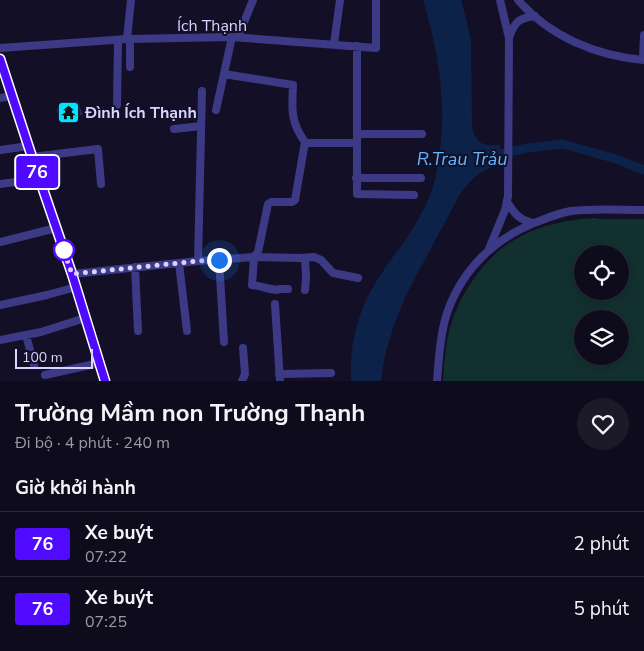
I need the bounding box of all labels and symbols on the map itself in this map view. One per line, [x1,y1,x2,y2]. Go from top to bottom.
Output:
street label: Ích Thạnh [177,15,247,37]
temple icon: Đình Ích Thạnh [57,100,81,124]
place label: Đình Ích Thạnh [84,102,197,124]
water label: R.Trau Trảu [417,147,507,171]
line badge: 76 [15,156,60,188]
unlabelled marker [53,239,75,261]
your location [207,248,232,273]
scale bar [15,346,92,369]

